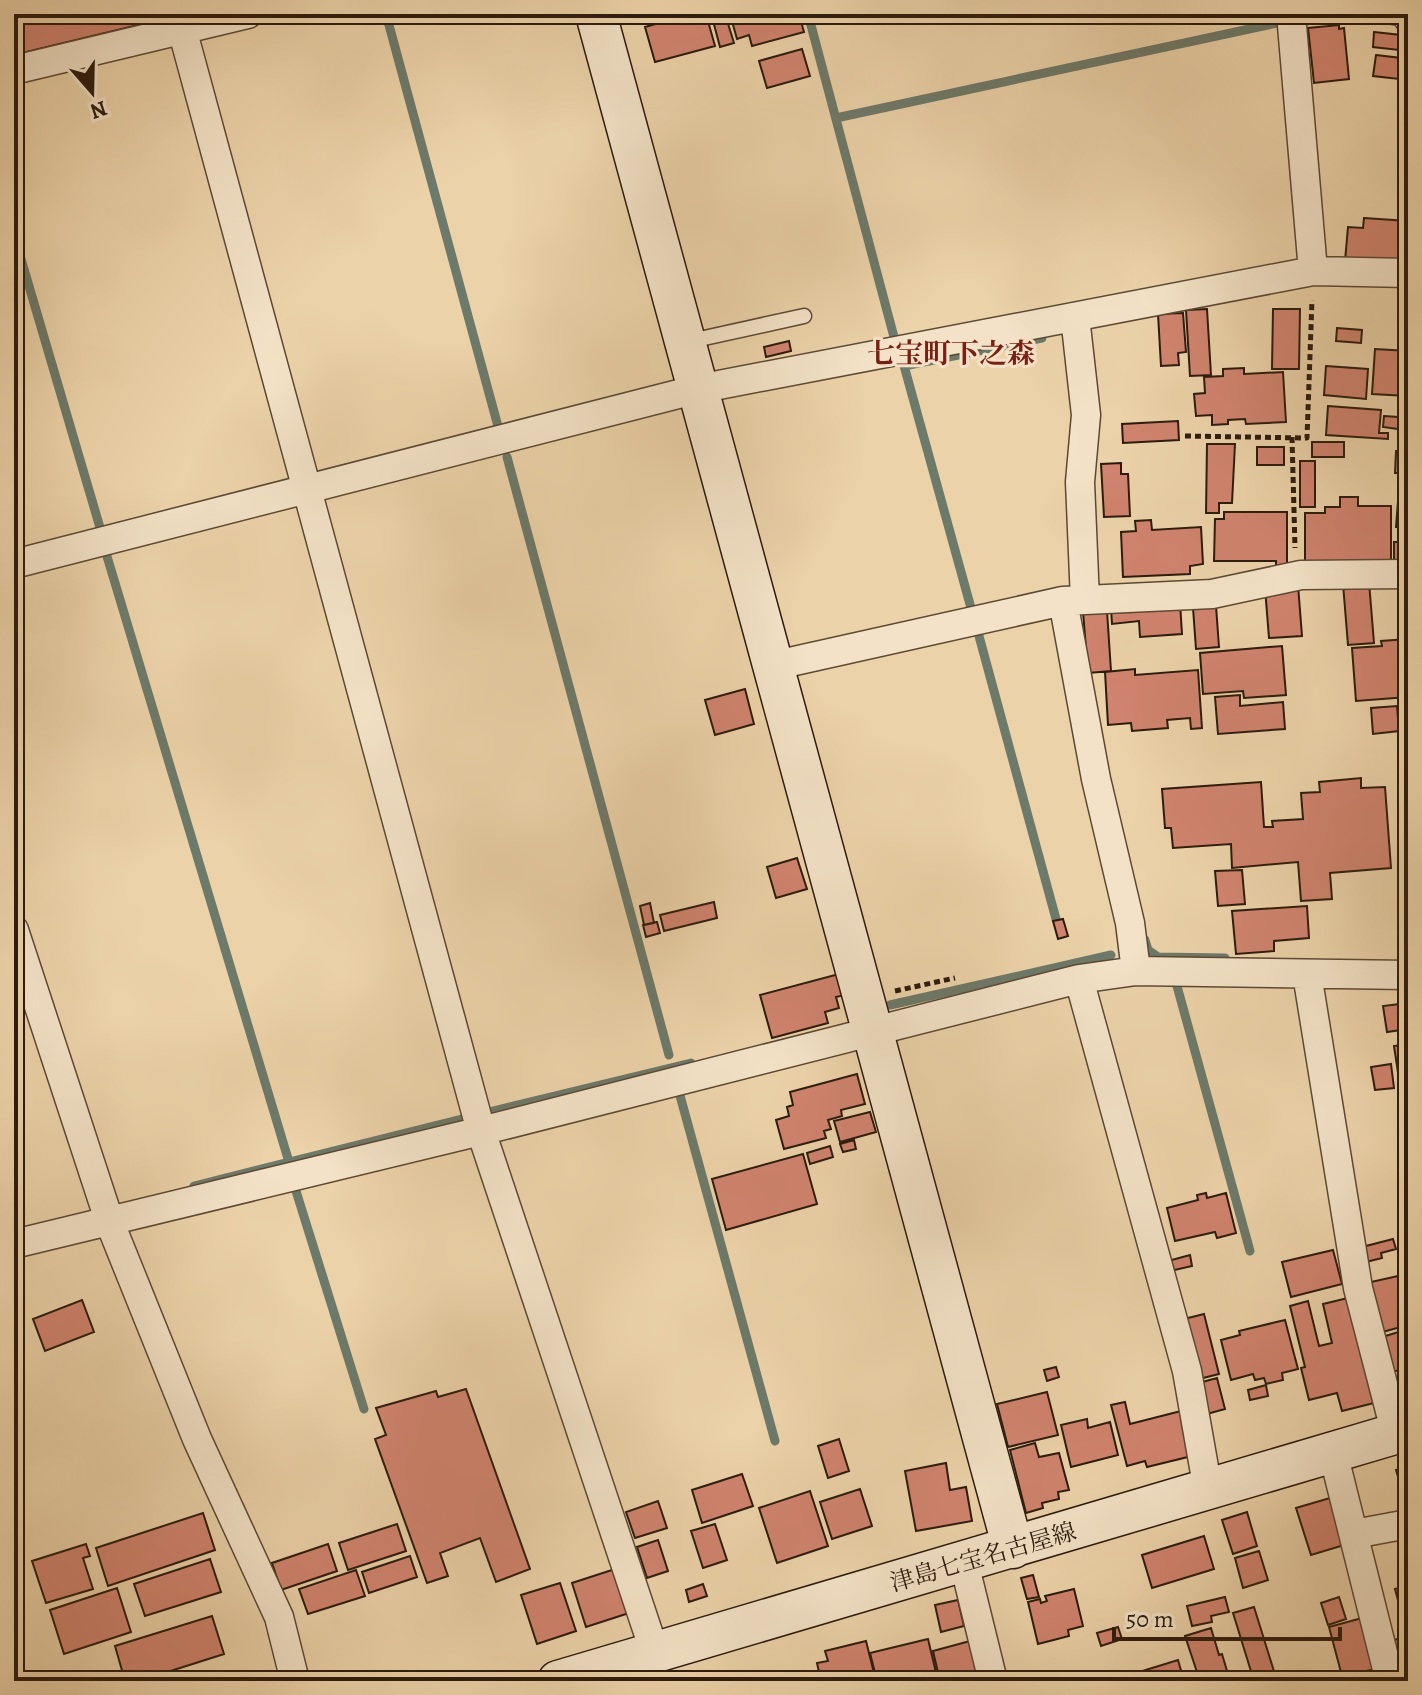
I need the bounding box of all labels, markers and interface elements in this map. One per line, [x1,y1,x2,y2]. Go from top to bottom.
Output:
north arrow [52,52,132,132]
text: N [86,93,111,127]
district label: 七宝町下之森 [867,335,1035,373]
street label: 津島七宝名古屋線 [886,1515,1080,1599]
scale bar [1114,1591,1340,1641]
text: 50 m [1126,1603,1174,1635]

